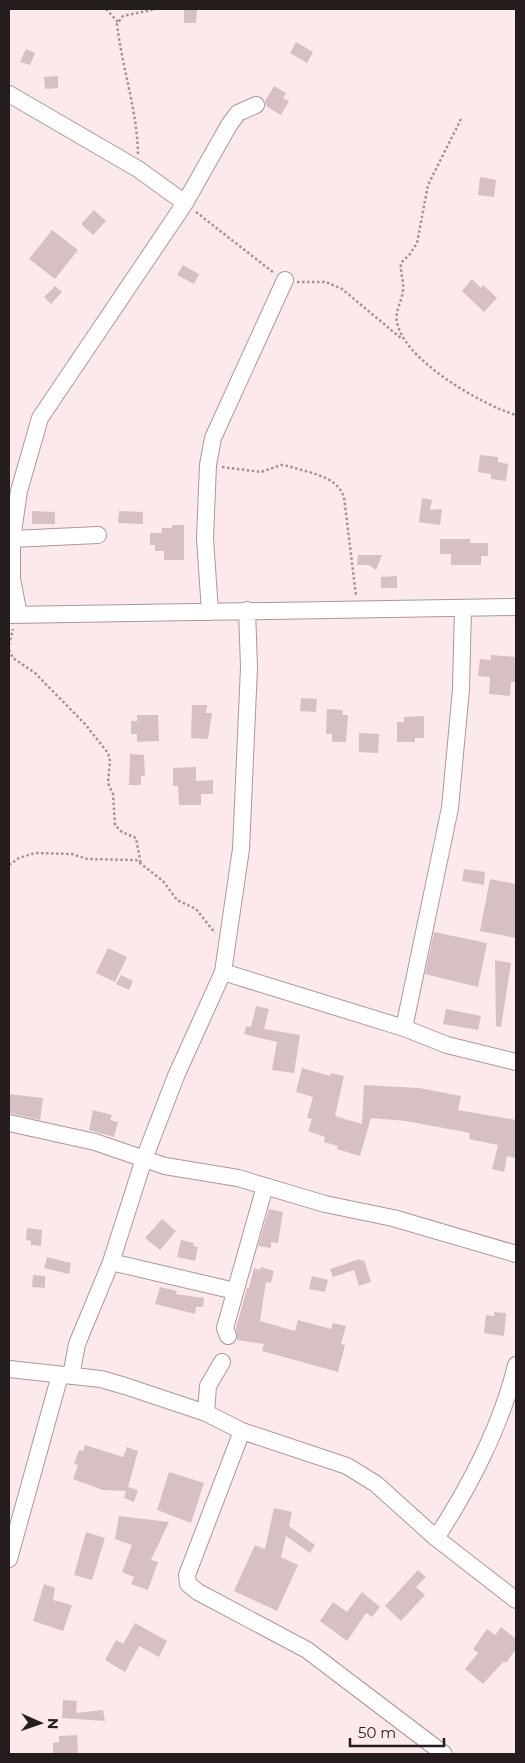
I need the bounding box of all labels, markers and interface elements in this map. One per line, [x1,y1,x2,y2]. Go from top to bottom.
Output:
north arrow [15,1698,65,1748]
scale bar [350,1716,444,1748]
text: N [44,1717,62,1729]
text: 50 m [358,1723,396,1742]

